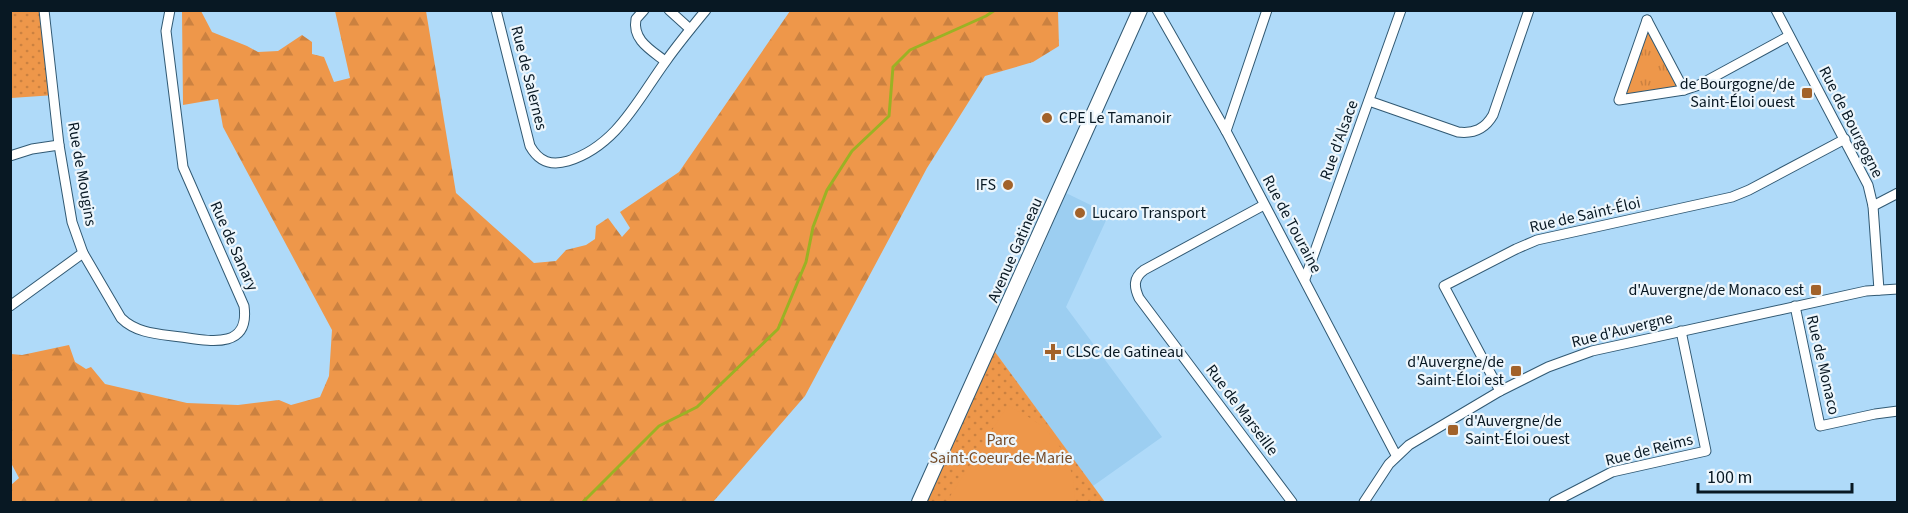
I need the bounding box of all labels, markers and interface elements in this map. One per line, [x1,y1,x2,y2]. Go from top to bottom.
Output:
street label: Rue de Salernes [505,24,553,133]
street label: Rue de Bourgogne [1813,62,1889,182]
place label: de Bourgogne/de Saint-Éloi ouest [1680,73,1796,113]
marker: de Bourgogne/de Saint-Éloi ouest [1800,86,1814,100]
street label: Rue d'Alsace [1314,97,1364,183]
place label: CPE Le Tamanoir [1059,107,1172,129]
marker: CPE Le Tamanoir [1040,111,1054,125]
street label: Rue de Mougins [62,120,102,228]
street label: Rue de Touraine [1257,171,1327,277]
place label: IFS [976,174,996,196]
marker: IFS [1001,178,1015,192]
street label: Rue de Saint-Éloi [1527,192,1643,238]
street label: Avenue Gatineau [982,194,1048,306]
street label: Rue de Sanary [204,198,264,295]
place label: Lucaro Transport [1092,202,1206,224]
marker: Lucaro Transport [1073,206,1087,220]
place label: d'Auvergne/de Monaco est [1628,279,1805,301]
marker: d'Auvergne/de Monaco est [1809,283,1823,297]
street label: Rue d'Auvergne [1569,307,1675,353]
street label: Rue de Monaco [1801,313,1845,417]
place label: CLSC de Gatineau [1066,341,1184,363]
marker: CLSC de Gatineau [1044,343,1062,361]
place label: d'Auvergne/de Saint-Éloi est [1407,351,1505,391]
street label: Rue de Marseille [1200,360,1284,460]
marker: d'Auvergne/de Saint-Éloi est [1509,364,1523,378]
place label: d'Auvergne/de Saint-Éloi ouest [1465,410,1570,450]
marker: d'Auvergne/de Saint-Éloi ouest [1446,423,1460,437]
street label: Rue de Reims [1603,428,1695,472]
park label: Parc Saint-Coeur-de-Marie [930,429,1073,469]
scale bar [1698,456,1852,494]
text: 100 m [1707,465,1752,490]

